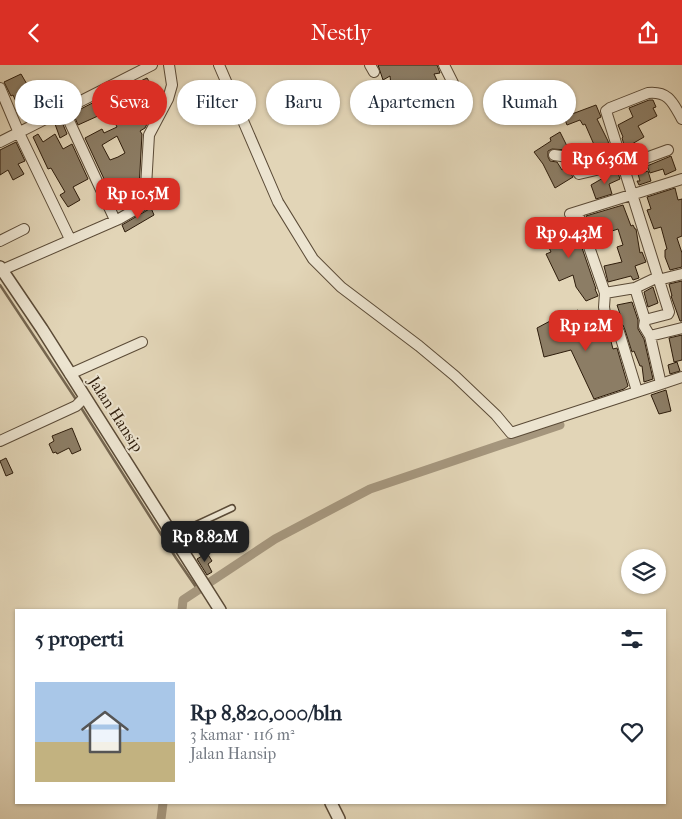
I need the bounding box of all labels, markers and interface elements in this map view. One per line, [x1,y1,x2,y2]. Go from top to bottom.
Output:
icon: back [20,19,48,47]
icon: share [634,19,662,47]
text: Nestly [311,20,371,46]
chip: Beli [15,80,82,125]
chip: Sewa [92,80,167,125]
chip: Filter [177,80,256,125]
chip: Baru [266,80,340,125]
chip: Apartemen [350,80,473,125]
chip: Rumah [483,80,576,125]
pin: Rp 6.36M [553,143,657,185]
text: Rp 6.36M [572,149,638,168]
pin: Rp 10.5M [86,177,190,220]
text: Rp 10.5M [107,184,169,203]
pin: Rp 9.43M [517,217,621,259]
text: Rp 9.43M [536,223,602,242]
pin: Rp 12M [545,309,627,352]
text: Rp 12M [560,316,612,335]
street label: Jalan Hansip [83,371,148,456]
pin: Rp 8.82M [153,521,257,563]
text: Rp 8.82M [172,527,238,546]
map controls [621,549,666,594]
button: layers [621,549,666,594]
icon: filters [618,625,646,653]
text: 5 properti [35,627,124,651]
text: Rp 8,820,000/bln [190,701,342,725]
icon: home [75,702,135,762]
icon: heart [618,718,646,746]
text: 3 kamar · 116 m² [190,725,294,744]
text: Jalan Hansip [190,744,276,763]

